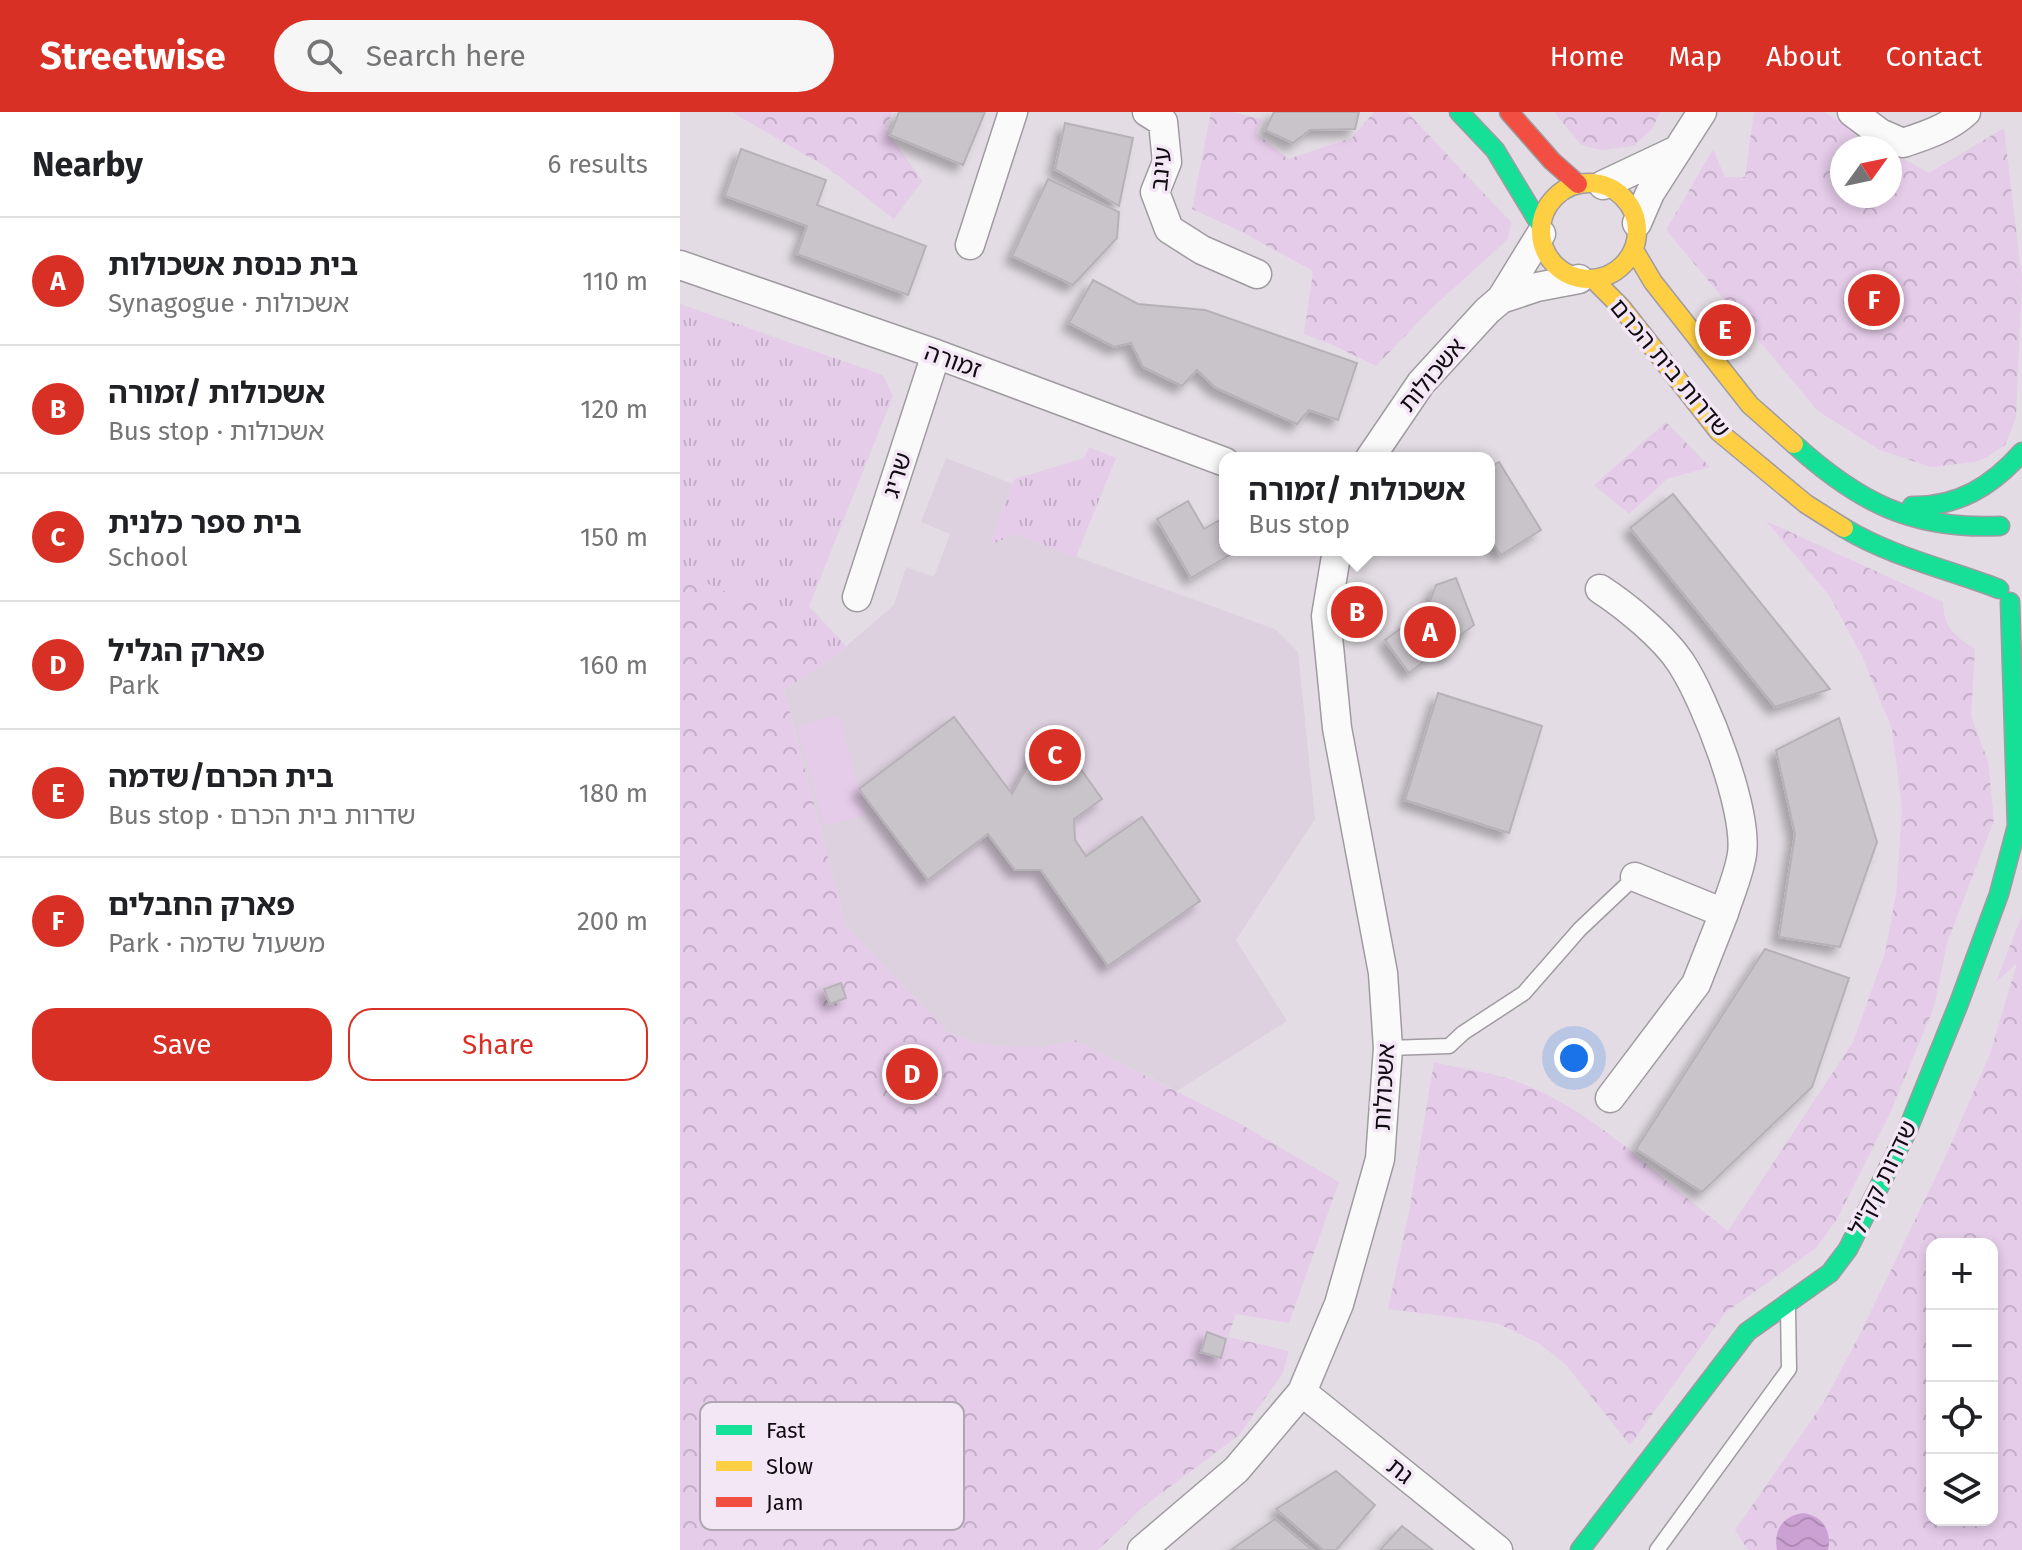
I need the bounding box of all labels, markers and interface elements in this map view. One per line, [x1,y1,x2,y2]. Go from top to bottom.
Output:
search box [274,20,834,92]
text: Streetwise [40,33,226,79]
icon: search [302,34,346,78]
text: Search here [366,38,526,74]
text: Home [1550,40,1624,73]
text: Map [1668,40,1722,73]
text: About [1766,40,1841,73]
text: Contact [1885,40,1982,73]
north arrow [1830,136,1902,208]
text: Nearby [32,144,143,185]
street label: עינב [1145,146,1177,192]
text: 6 results [547,149,648,180]
text: בית כנסת אשכולות [108,247,358,283]
text: A [50,266,66,297]
text: 110 m [582,266,648,297]
pin: F [1848,270,1900,330]
text: Synagogue · אשכולות [108,288,349,319]
street label: שדרות בית הכרם [1604,293,1736,443]
pin: E [1699,300,1751,360]
street label: אשכולות [1393,333,1471,417]
street label: זמורה [921,338,985,384]
text: אשכולות /זמורה [108,375,325,411]
text: B [50,394,66,425]
text: 120 m [580,394,648,425]
text: Bus stop · אשכולות [108,416,324,447]
street label: שריג [877,449,917,501]
popup [1219,452,1495,556]
text: אשכולות /זמורה [1248,472,1466,508]
text: בית ספר כלנית [108,505,302,541]
text: Bus stop [1248,509,1350,540]
text: C [51,522,65,553]
text: 150 m [580,522,648,553]
text: School [108,542,188,573]
pin: B [1331,582,1383,642]
pin: A [1404,602,1456,662]
text: פארק הגליל [108,633,265,669]
text: D [50,650,66,681]
text: 160 m [579,650,648,681]
text: Park [108,670,159,701]
pin: C [1029,725,1081,785]
text: בית הכרם/שדמה [108,759,334,795]
text: E [51,778,65,809]
text: 180 m [579,778,648,809]
text: Bus stop · שדרות בית הכרם [108,800,416,831]
text: פארק החבלים [108,887,295,923]
text: F [52,906,64,937]
text: 200 m [577,906,648,937]
text: Park · משעול שדמה [108,928,325,959]
button: Save [32,1008,332,1081]
button: Share [348,1008,648,1081]
your location [1554,1038,1594,1078]
street label: אשכולות [1368,1043,1400,1131]
pin: D [886,1044,938,1104]
street label: שדרות קק"ל [1843,1116,1923,1240]
map controls [1926,1238,1998,1526]
button: + [1926,1238,1998,1310]
button: − [1926,1310,1998,1382]
button: locate [1926,1382,1998,1454]
legend [700,1402,964,1530]
text: Fast [766,1417,806,1444]
street label: גת [1381,1452,1419,1490]
text: Slow [766,1453,813,1480]
button: layers [1926,1454,1998,1526]
text: Jam [766,1489,804,1516]

